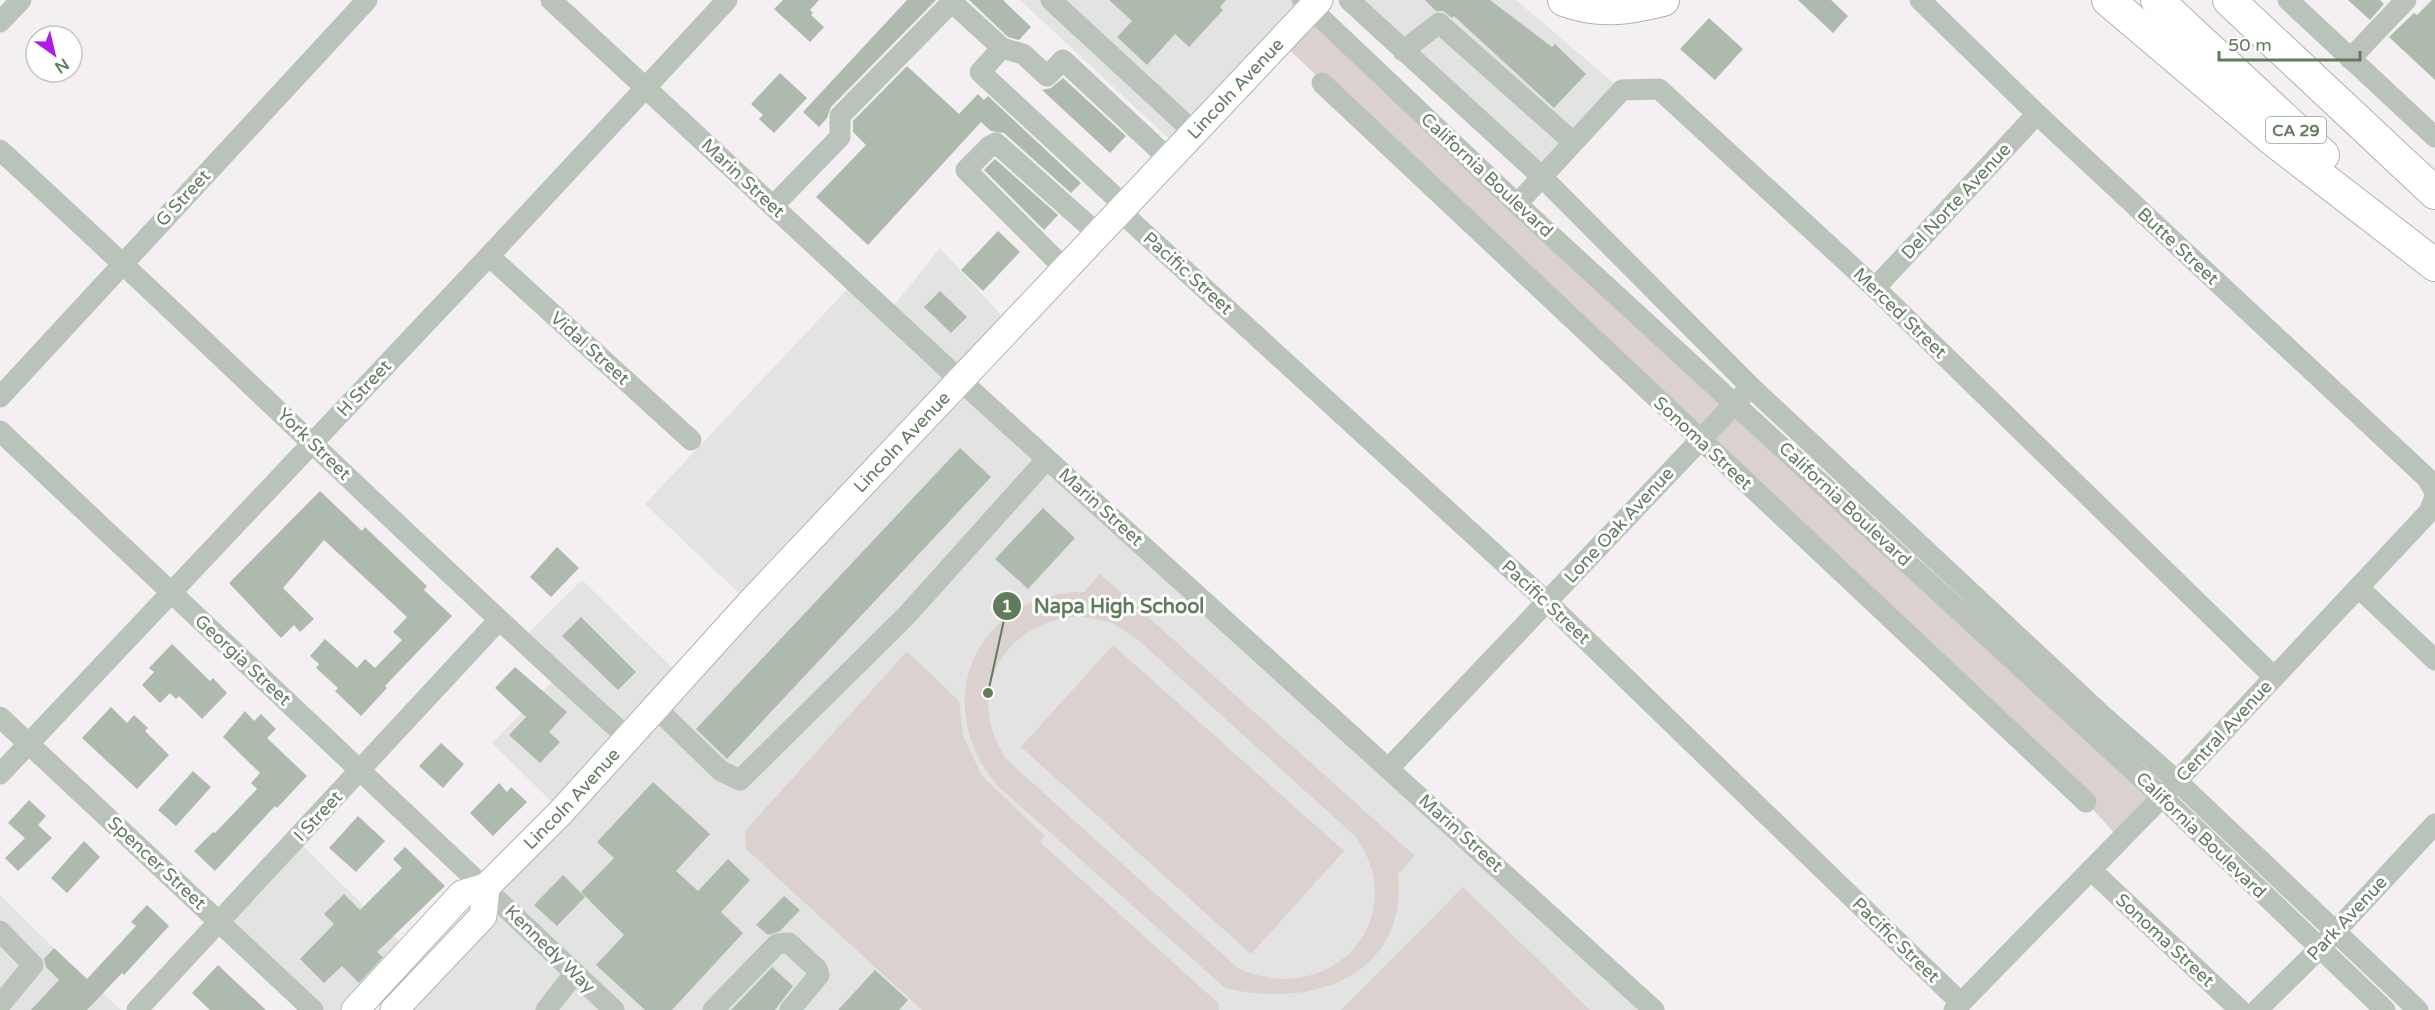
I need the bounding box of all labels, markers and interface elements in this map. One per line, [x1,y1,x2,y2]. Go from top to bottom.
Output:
north arrow [24,24,84,84]
scale bar [2219,24,2360,62]
street label: Lincoln Avenue [1183,33,1288,144]
text: 50 m [2228,34,2272,56]
text: N [51,54,73,77]
street label: California Boulevard [1416,108,1558,242]
road number: CA 29 [2266,117,2326,143]
street label: Marin Street [697,134,789,222]
street label: Del Norte Avenue [1897,138,2015,264]
street label: G Street [151,165,215,231]
street label: Butte Street [2133,203,2223,289]
street label: Pacific Street [1139,227,1237,319]
street label: Merced Street [1849,263,1951,363]
street label: Vidal Street [546,307,634,389]
street label: H Street [332,355,396,421]
street label: Lincoln Avenue [849,387,955,497]
street label: Sonoma Street [1649,392,1757,494]
street label: York Street [273,403,356,485]
street label: California Boulevard [1774,437,1916,571]
street label: Lone Oak Avenue [1560,462,1678,588]
street label: Marin Street [1054,463,1148,551]
street label: Pacific Street [1497,555,1595,649]
callout: Napa High School [992,587,1217,625]
text: 1 [1001,595,1013,617]
text: Napa High School [1034,595,1204,619]
street label: Georgia Street [190,610,296,710]
street label: Central Avenue [2171,676,2277,786]
street label: Lincoln Avenue [519,743,625,854]
street label: California Boulevard [2131,767,2271,903]
street label: I Street [289,786,347,846]
street label: Marin Street [1414,789,1508,877]
street label: Spencer Street [103,812,211,914]
street label: Park Avenue [2302,871,2392,965]
street label: Sonoma Street [2111,889,2219,991]
street label: Pacific Street [1848,893,1944,987]
street label: Kennedy Way [500,900,600,998]

